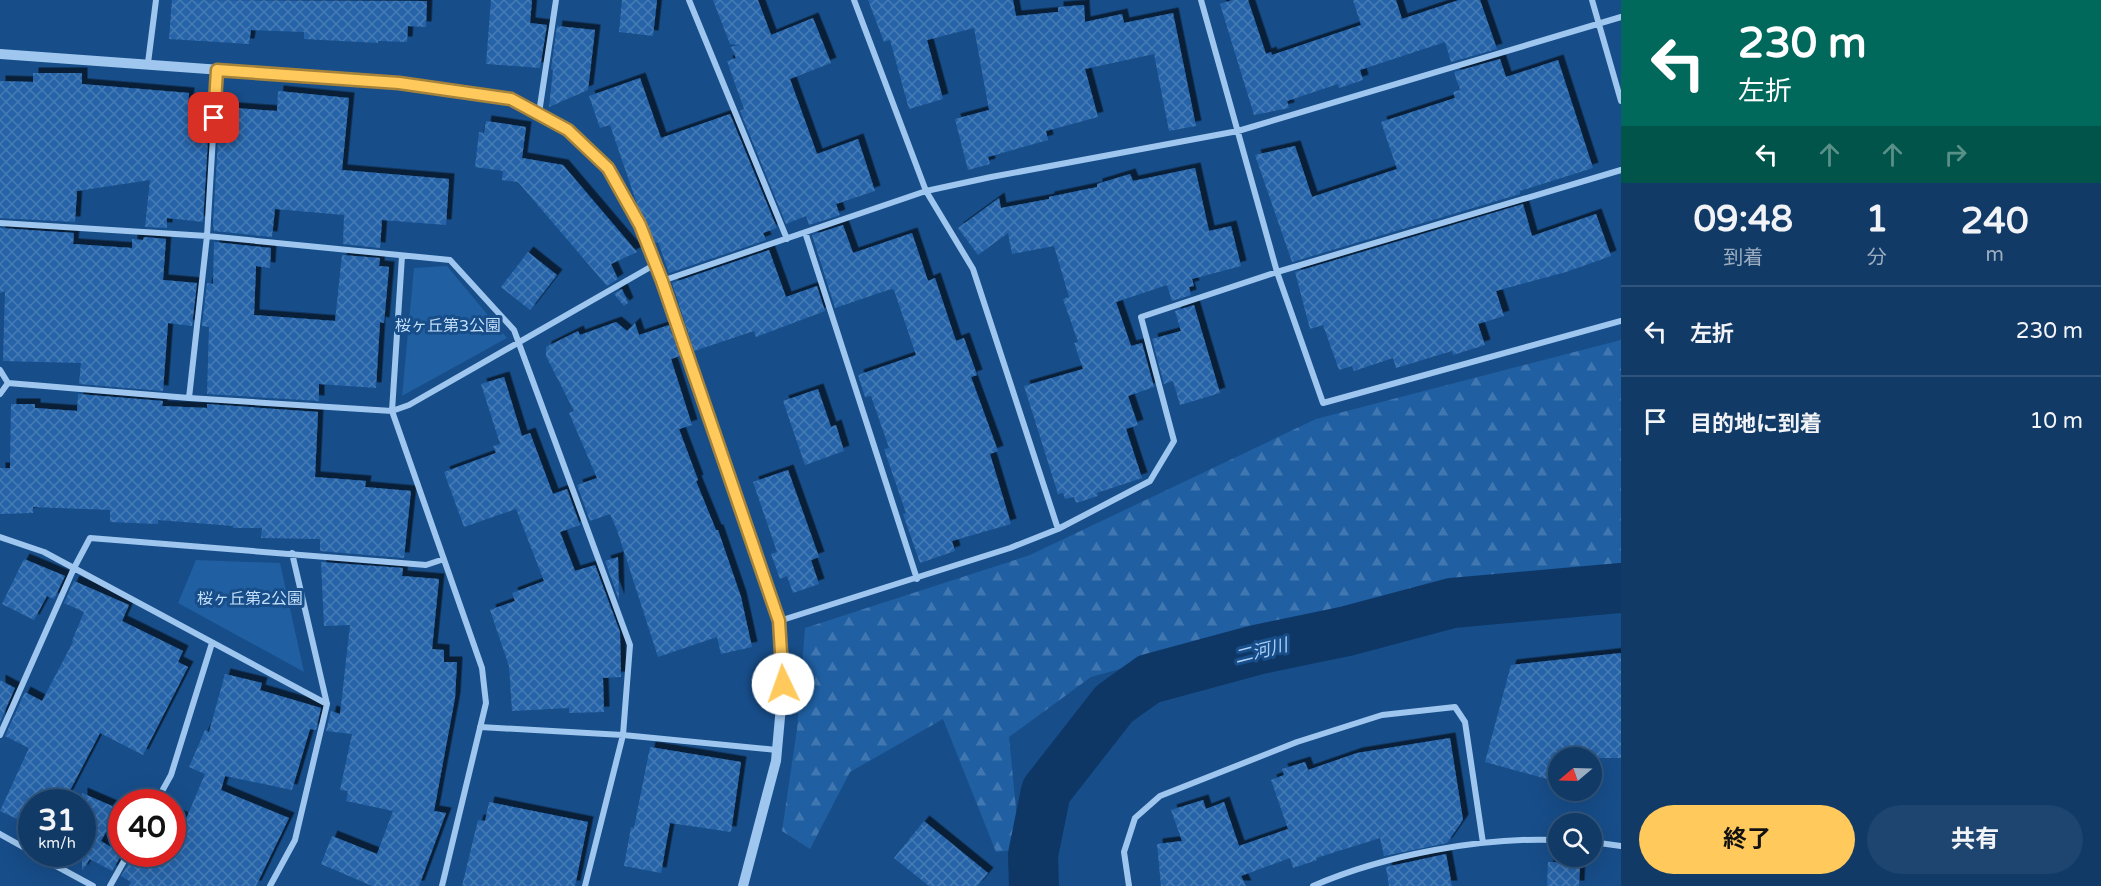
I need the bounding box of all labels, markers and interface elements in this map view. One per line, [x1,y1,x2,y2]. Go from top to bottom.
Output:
text: 230 m [1738,18,1867,69]
icon: left [1639,24,1717,102]
text: 左折 [1738,75,1792,108]
pin [188,92,239,143]
icon: arrive [197,101,230,134]
icon: left [1750,138,1783,171]
icon: ahead [1813,138,1846,171]
icon: ahead [1876,138,1909,171]
icon: right [1939,138,1972,171]
text: 09:48 [1693,198,1793,241]
text: 1 [1866,198,1888,241]
text: 240 [1961,200,2029,243]
text: m [1985,243,2004,267]
text: 到着 [1723,246,1763,270]
text: 分 [1867,246,1887,270]
icon: left [1639,315,1672,348]
park label: 桜ヶ丘第3公園 [395,316,501,336]
text: 230 m [2016,318,2083,344]
text: 左折 [1690,321,1734,347]
icon: arrive [1639,405,1672,438]
text: 10 m [2029,408,2083,434]
text: 目的地に到着 [1690,411,1822,437]
park label: 桜ヶ丘第2公園 [197,589,303,609]
water label: 二河川 [1232,633,1292,668]
position arrow [751,652,815,716]
north arrow [1548,747,1602,801]
map controls [1548,747,1602,867]
speed limit sign: 40 [108,789,186,867]
text: 31 [38,802,76,839]
button: 終了 [1639,805,1855,874]
button: 共有 [1867,805,2083,874]
button: search [1548,813,1602,867]
text: km/h [38,834,76,852]

